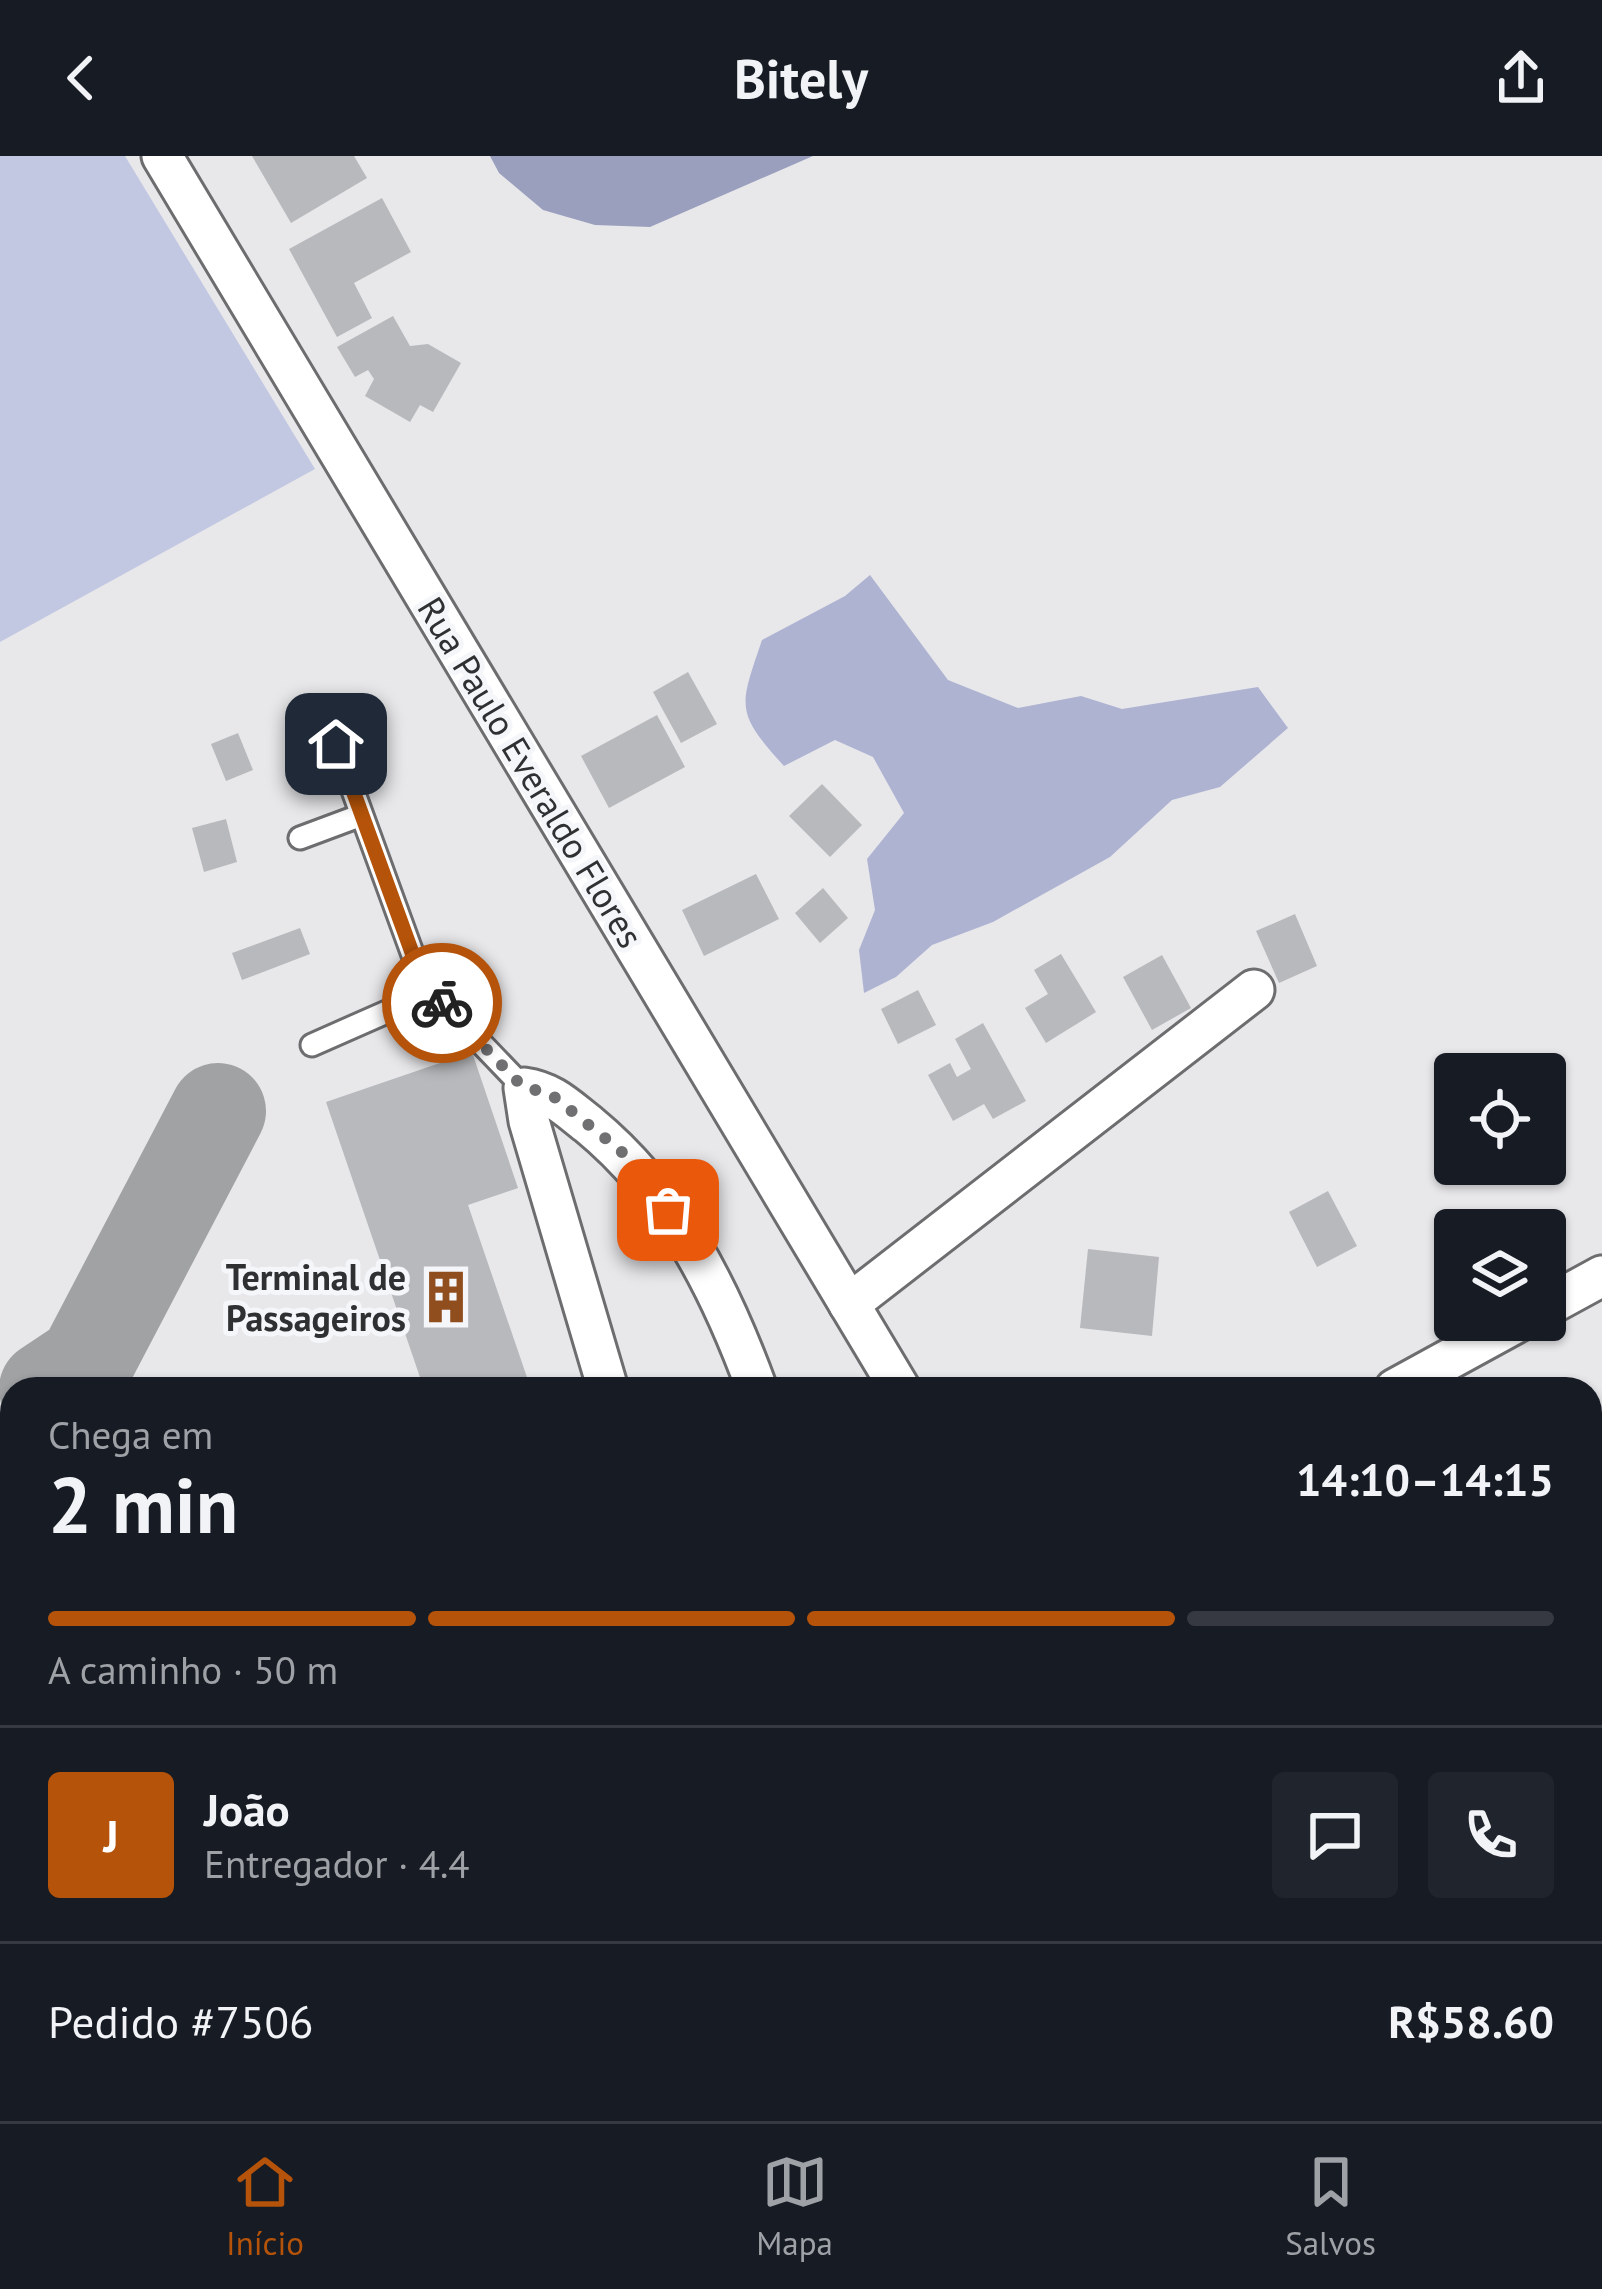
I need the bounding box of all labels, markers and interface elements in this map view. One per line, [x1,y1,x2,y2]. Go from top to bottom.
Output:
text: Bitely [734,43,868,113]
icon: back [48,45,114,111]
icon: share [1488,45,1554,111]
street label: Rua Paulo Everaldo Flores [408,588,654,956]
pin [285,693,387,795]
icon: home [303,711,369,777]
courier [382,943,502,1063]
icon: bike [409,970,475,1036]
map controls [1434,1053,1566,1341]
button: locate [1434,1053,1566,1185]
pin [617,1159,719,1261]
icon: bag [635,1177,701,1243]
button: layers [1434,1209,1566,1341]
place label: Terminal de Passageiros [226,1253,406,1341]
building icon: Terminal de Passageiros [417,1268,475,1326]
text: Chega em [48,1409,213,1460]
text: 14:10–14:15 [1296,1450,1554,1508]
text: 2 min [48,1454,238,1555]
text: A caminho · 50 m [48,1644,338,1695]
button: chat [1272,1772,1398,1898]
button: phone [1428,1772,1554,1898]
text: João [204,1780,290,1838]
text: J [103,1806,119,1864]
text: Entregador · 4.4 [204,1838,470,1889]
text: Pedido #7506 [48,1992,314,2050]
text: R$58.60 [1388,1992,1554,2050]
tab: Início [226,2149,304,2264]
tab: Mapa [756,2149,833,2264]
tab: Salvos [1285,2149,1376,2264]

